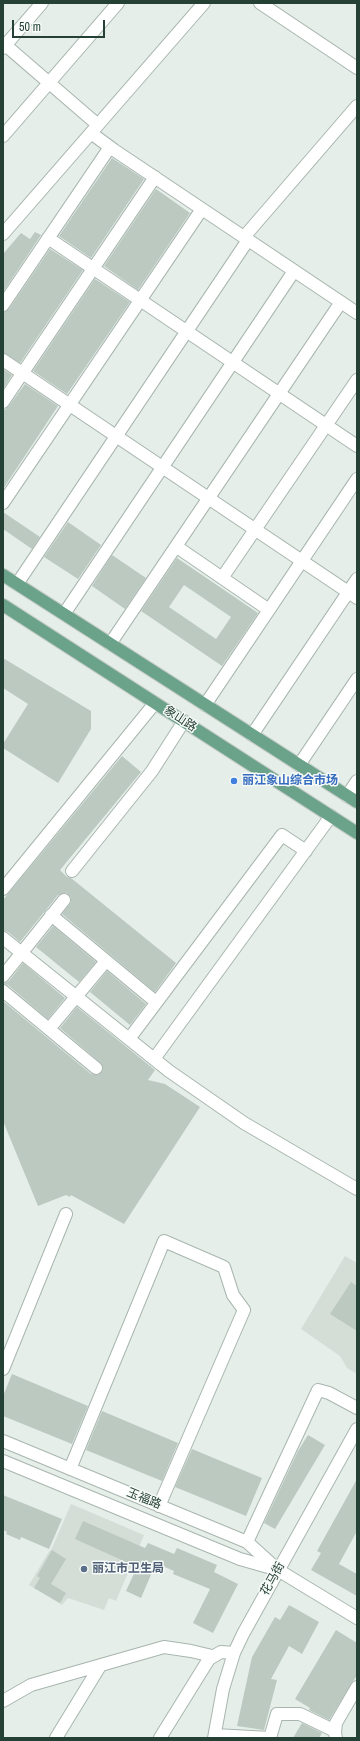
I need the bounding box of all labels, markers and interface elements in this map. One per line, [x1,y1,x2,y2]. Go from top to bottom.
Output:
scale bar [14,12,107,38]
text: 50 m [19,19,41,35]
street label: 象山路 [161,703,199,735]
place label: 丽江象山综合市场 [242,774,338,788]
marker: 丽江象山综合市场 [229,776,239,786]
street label: 玉福路 [125,1486,163,1512]
street label: 花马街 [258,1560,288,1598]
place label: 丽江市卫生局 [92,1562,164,1576]
marker: 丽江市卫生局 [79,1564,89,1574]

